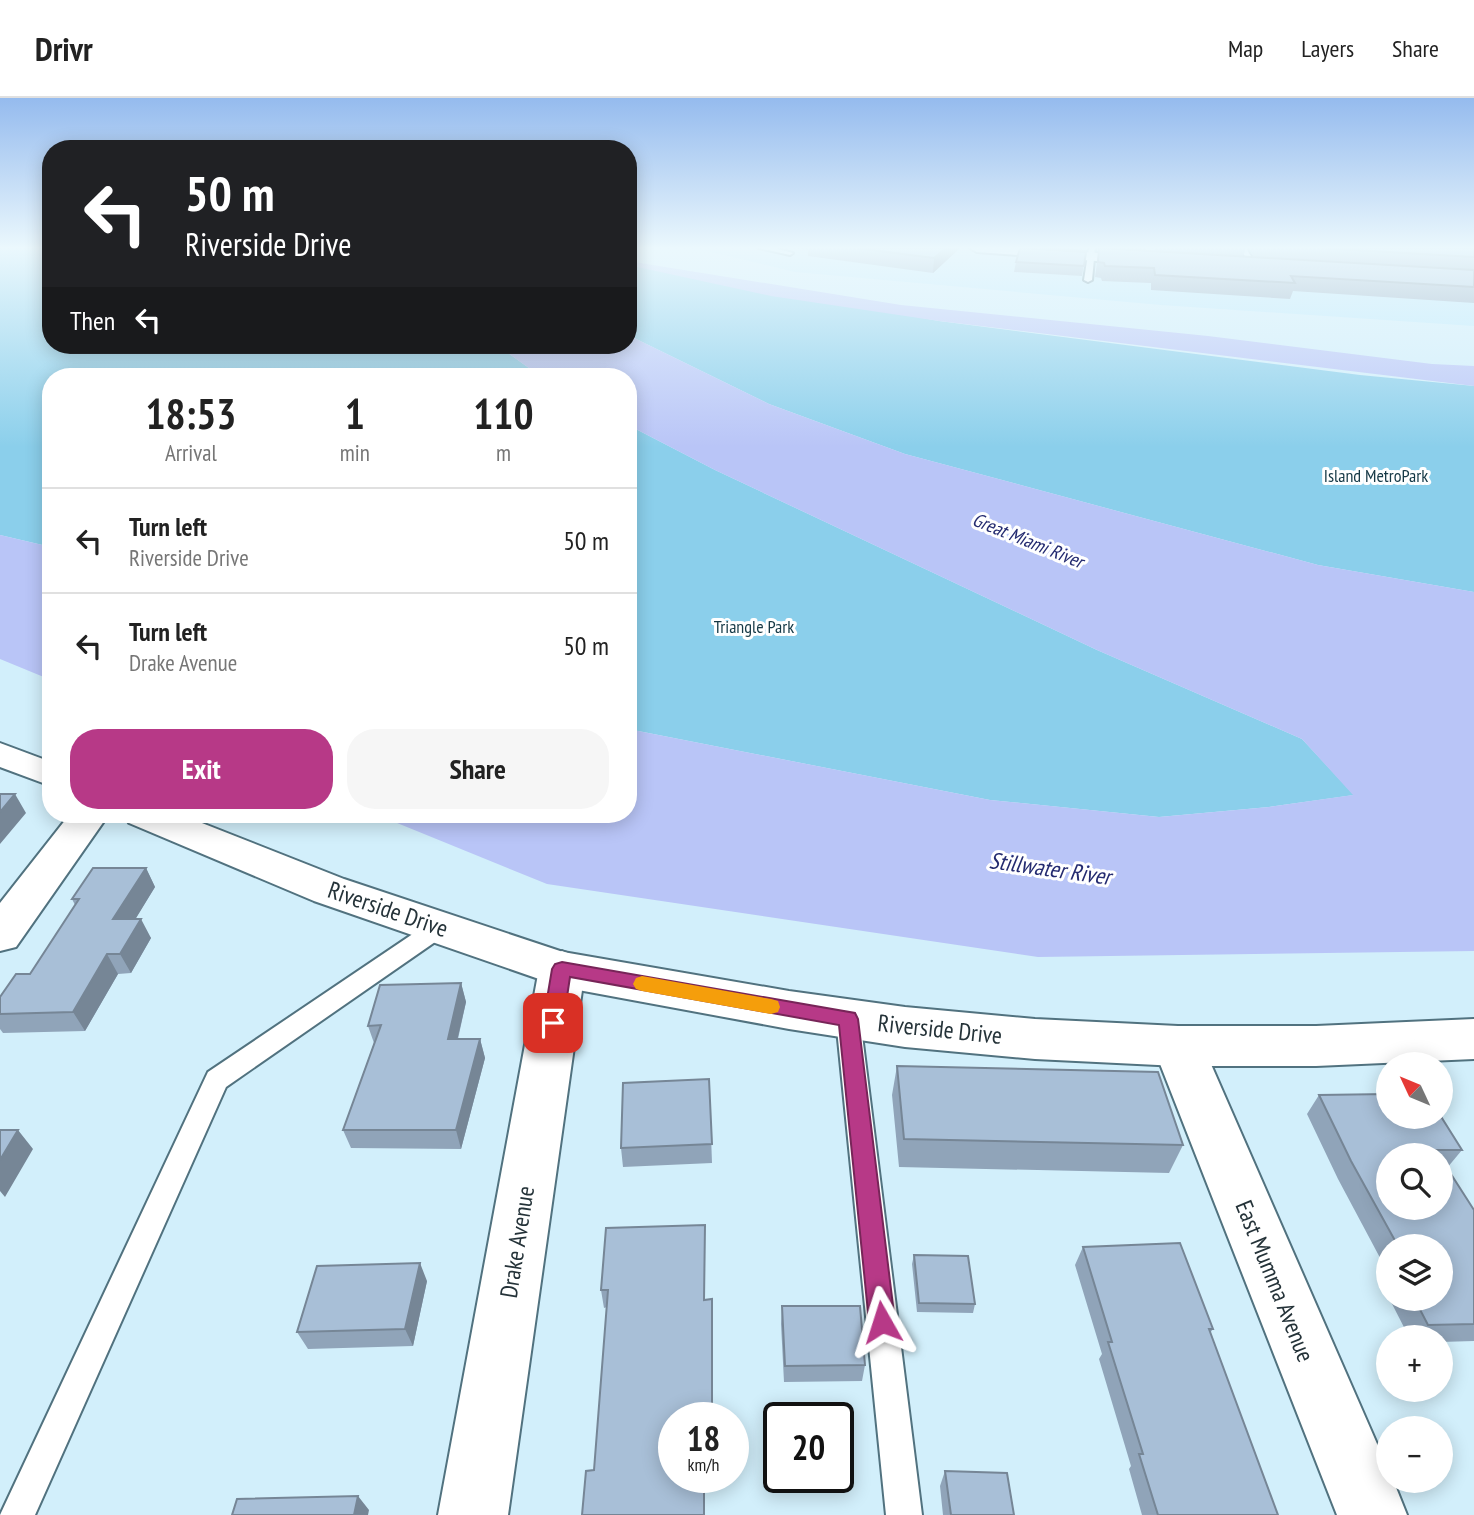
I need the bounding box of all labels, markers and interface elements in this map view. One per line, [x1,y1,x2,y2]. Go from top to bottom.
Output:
text: Drivr [35,27,93,70]
text: Map [1228,33,1263,64]
text: Layers [1301,33,1354,64]
text: Share [1392,33,1439,64]
text: 50 m [185,161,274,225]
icon: left [70,168,161,259]
text: Riverside Drive [185,223,351,265]
icon: left [129,301,167,339]
text: Then [70,304,115,337]
text: 18:53 [145,386,236,441]
text: 1 [345,386,365,441]
text: 110 [473,386,534,441]
text: Arrival [165,438,217,467]
text: min [340,438,370,467]
text: m [496,438,511,467]
park label: Island MetroPark [1324,464,1428,487]
water label: Great Miami River [969,507,1089,574]
text: Turn left [129,510,207,543]
icon: left [70,522,108,560]
text: 50 m [563,524,609,557]
text: Riverside Drive [129,543,249,572]
text: Turn left [129,615,207,648]
park label: Triangle Park [714,615,794,638]
icon: left [70,627,108,665]
text: 50 m [563,629,609,662]
text: Drake Avenue [129,648,237,677]
button: Exit [70,729,333,809]
button: Share [347,729,609,809]
water label: Stillwater River [987,845,1116,891]
street label: Riverside Drive [324,874,452,944]
pin [523,993,583,1053]
icon: arrive [534,1004,572,1042]
street label: Riverside Drive [876,1007,1004,1051]
north arrow [1376,1052,1452,1129]
map controls [1376,1052,1453,1493]
button: search [1376,1143,1453,1220]
street label: Drake Avenue [493,1184,541,1300]
street label: East Mumma Avenue [1229,1196,1321,1366]
button: layers [1376,1234,1453,1311]
position arrow [845,1285,919,1359]
button: + [1376,1325,1453,1402]
speed limit sign: 20 [763,1402,854,1493]
text: 18 [687,1415,720,1461]
button: − [1376,1416,1453,1493]
text: km/h [688,1453,719,1476]

